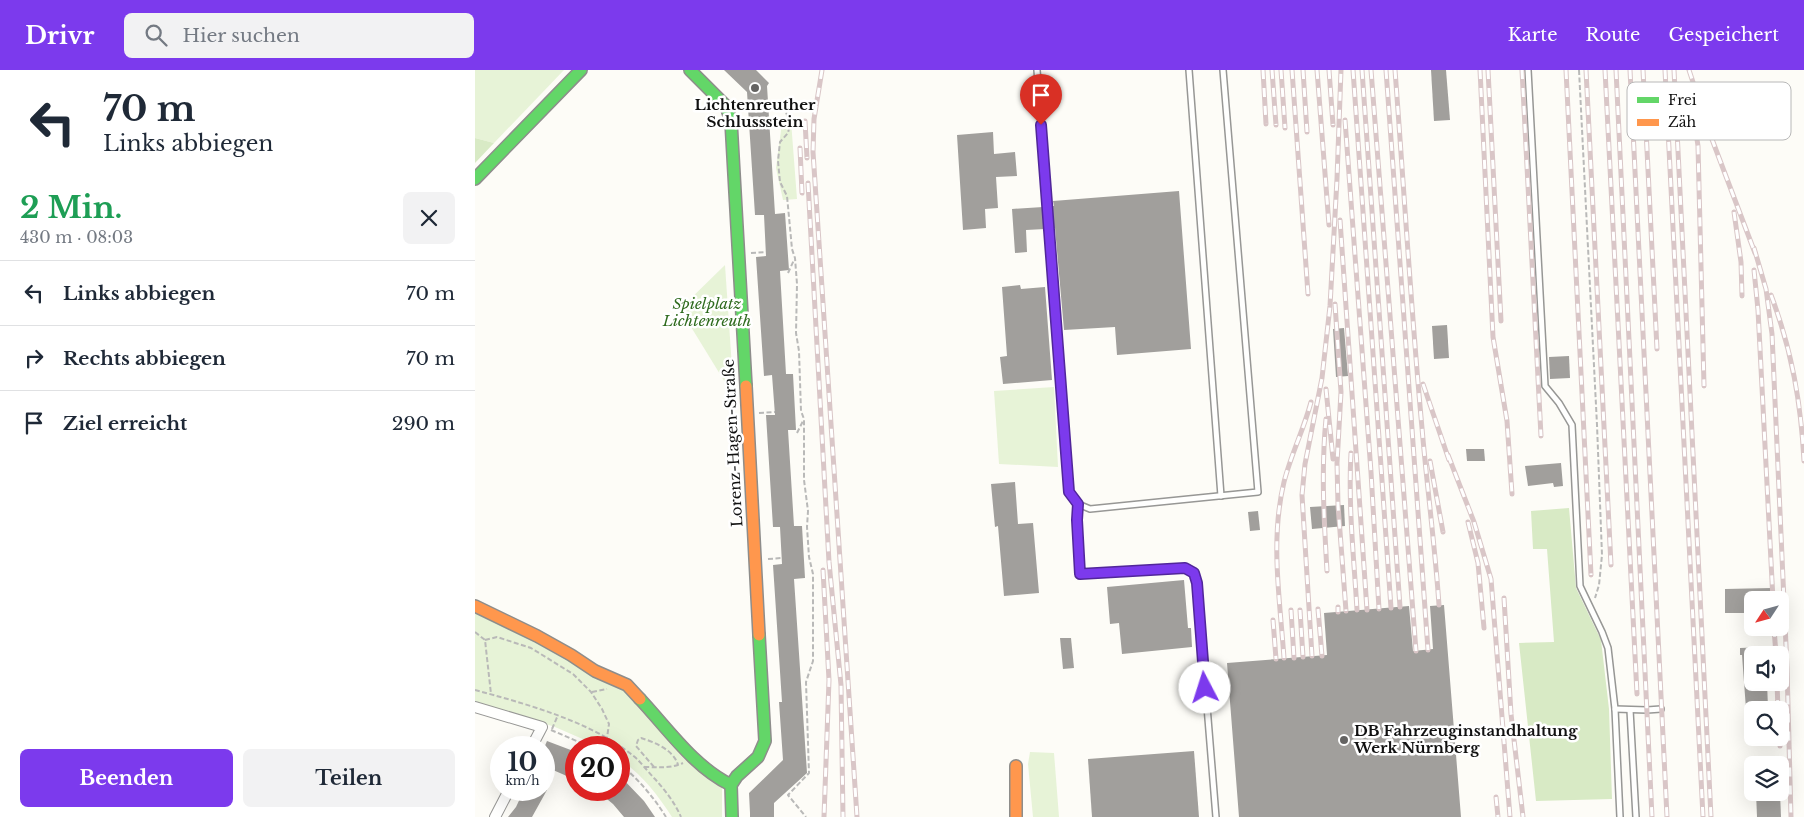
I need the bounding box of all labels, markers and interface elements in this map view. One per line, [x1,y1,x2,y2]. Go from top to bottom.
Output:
search box [124,13,474,58]
text: Drivr [25,21,94,50]
icon: search [142,21,170,49]
text: Hier suchen [182,24,300,47]
text: Karte [1508,24,1557,46]
text: Route [1585,24,1640,46]
text: Gespeichert [1668,24,1779,46]
pin [1020,74,1062,125]
icon: arrive [1027,81,1055,109]
marker: Lichtenreuther Schlussstein [749,82,761,94]
legend [1627,82,1791,140]
text: 70 m [103,87,196,130]
icon: left [20,90,85,155]
text: Frei [1668,91,1697,109]
place label: Lichtenreuther Schlussstein [695,95,816,131]
text: Zäh [1668,113,1697,131]
text: Links abbiegen [103,130,273,157]
text: 2 Min. [20,189,122,226]
button: close [403,192,455,244]
text: 430 m · 08:03 [20,227,133,247]
icon: left [20,279,48,307]
text: Links abbiegen [63,282,215,305]
text: 70 m [406,282,455,305]
park label: Spielplatz Lichtenreuth [662,294,752,330]
icon: right [20,344,48,372]
text: Rechts abbiegen [63,347,226,370]
text: 70 m [406,347,455,370]
street label: Lorenz-Hagen-Straße [719,358,746,528]
icon: arrive [20,409,48,437]
text: Ziel erreicht [63,412,187,435]
text: 290 m [392,412,455,435]
north arrow [1744,591,1789,636]
map controls [1744,591,1789,801]
button: sound [1744,646,1789,691]
position arrow [1178,661,1230,713]
button: search [1744,701,1789,746]
place label: DB Fahrzeuginstandhaltung Werk Nürnberg [1353,721,1578,757]
marker: DB Fahrzeuginstandhaltung Werk Nürnberg [1338,734,1350,746]
speed limit sign: 20 [565,736,630,801]
text: 10 [508,747,537,778]
button: Beenden [20,749,233,807]
button: Teilen [243,749,455,807]
button: layers [1744,756,1789,801]
text: km/h [505,773,540,788]

